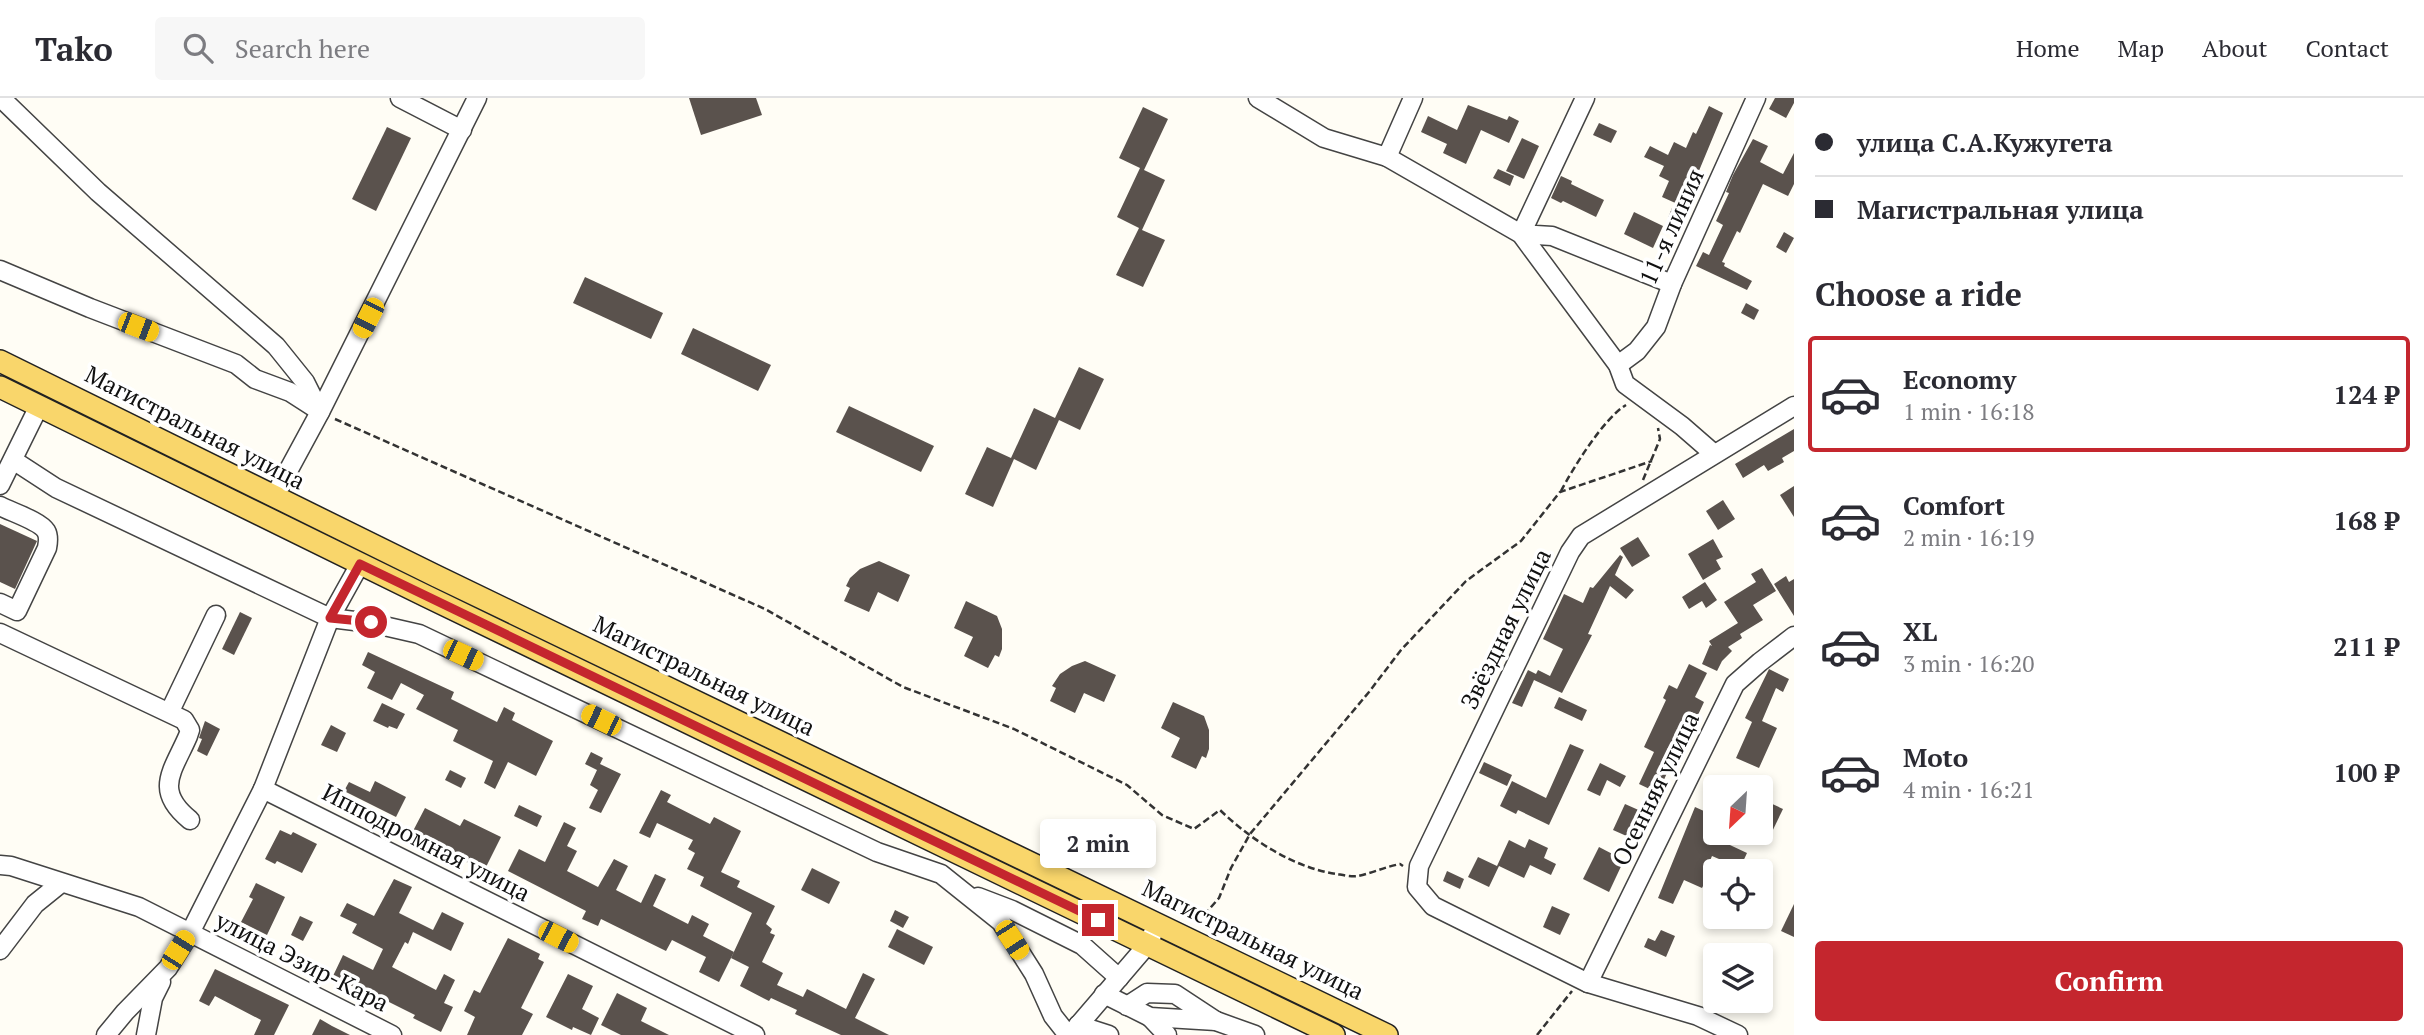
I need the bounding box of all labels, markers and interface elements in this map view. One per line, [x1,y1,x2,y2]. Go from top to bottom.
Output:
search box [155,17,645,80]
text: Tako [35,27,113,70]
icon: search [179,29,217,67]
text: Search here [235,31,370,65]
text: Home [2016,32,2080,64]
text: Map [2118,32,2164,64]
text: About [2202,32,2268,64]
text: Contact [2306,32,2389,64]
text: улица С.А.Кужугета [1857,125,2113,159]
street label: 11-я линия [1631,164,1711,290]
text: Магистральная улица [1857,192,2144,226]
text: Choose a ride [1815,273,2022,315]
car [350,295,387,341]
car [115,310,162,344]
street label: Магистральная улица [80,358,311,497]
text: Economy [1903,362,2016,396]
icon: car [1819,363,1882,426]
text: 124 ₽ [2333,377,2399,411]
text: 1 min · 16:18 [1903,396,2035,427]
text: Comfort [1903,488,2005,522]
icon: car [1819,489,1882,552]
text: 168 ₽ [2333,503,2399,537]
text: 2 min · 16:19 [1903,522,2035,553]
street label: Звёздная улица [1452,543,1558,714]
route start [355,606,387,638]
street label: Магистральная улица [588,607,821,743]
text: XL [1903,614,1937,648]
icon: car [1819,615,1882,678]
text: 211 ₽ [2333,629,2399,663]
car [440,637,487,673]
text: 3 min · 16:20 [1903,648,2035,679]
car [578,701,625,739]
street label: Осенняя улица [1604,706,1706,871]
text: Moto [1903,740,1968,774]
icon: car [1819,741,1882,804]
text: 100 ₽ [2333,755,2399,789]
text: 4 min · 16:21 [1903,774,2035,805]
north arrow [1703,775,1773,845]
map controls [1703,775,1773,1013]
street label: Ипподромная улица [317,776,536,908]
callout: 2 min [1040,818,1156,868]
text: 2 min [1067,828,1129,859]
button: locate [1703,859,1773,929]
street label: Магистральная улица [1137,871,1370,1007]
street label: улица Эзир-Кара [210,903,395,1019]
route end [1082,904,1114,936]
car [992,917,1033,963]
car [535,918,582,956]
car [158,927,199,973]
button: Confirm [1815,941,2403,1021]
button: layers [1703,943,1773,1013]

